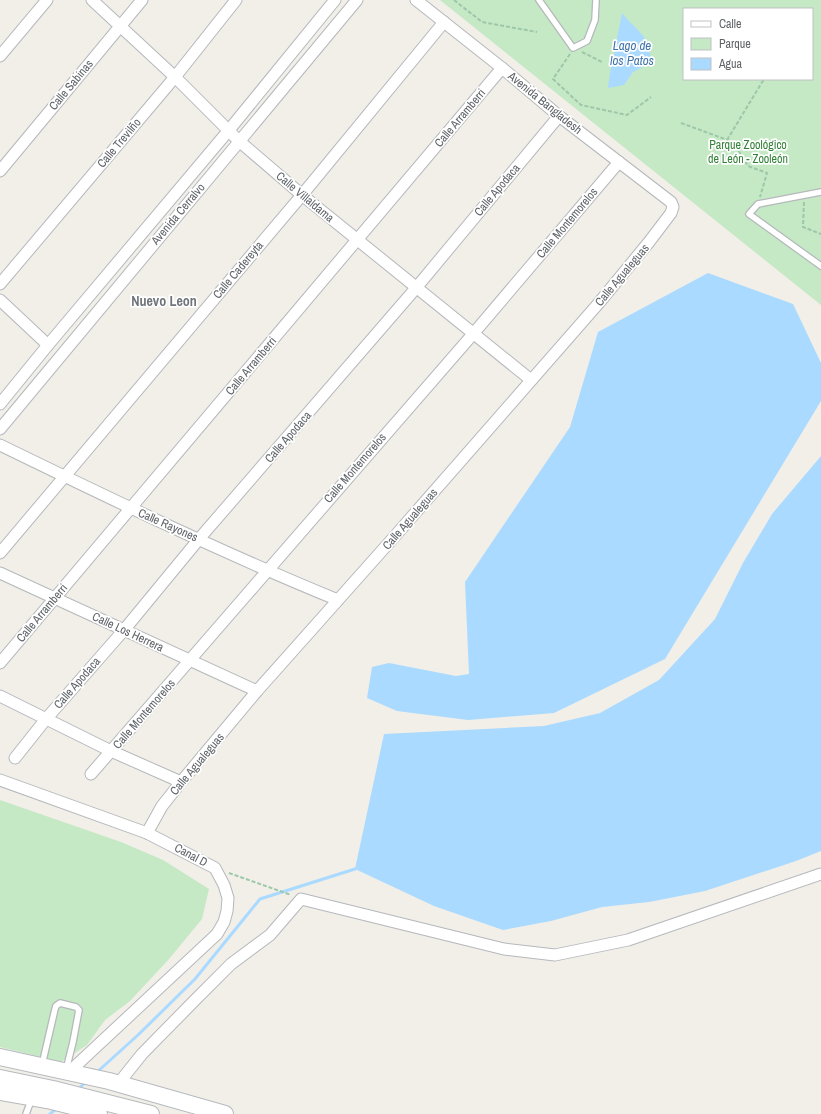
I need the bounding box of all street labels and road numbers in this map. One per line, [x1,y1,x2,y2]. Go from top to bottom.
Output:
street label: Calle Sabinas [45,56,97,114]
street label: Avenida Bangladesh [504,68,585,138]
street label: Calle Arramberri [431,85,489,151]
street label: Calle Trevilño [94,115,144,171]
street label: Calle Apodaca [470,160,524,219]
street label: Calle Villaldama [273,168,338,226]
street label: Avenida Cerralvo [147,180,209,249]
street label: Calle Montemorelos [533,184,601,262]
street label: Calle Cadereyta [209,237,267,302]
street label: Calle Agualeguas [591,240,653,309]
street label: Calle Arramberri [222,333,280,399]
street label: Calle Apodaca [261,407,315,466]
street label: Calle Montemorelos [320,430,390,506]
street label: Calle Agualeguas [379,485,441,553]
street label: Calle Rayones [136,505,201,545]
street label: Calle Arramberri [13,580,71,646]
street label: Calle Los Herrera [90,608,167,656]
street label: Calle Apodaca [50,653,104,712]
street label: Calle Montemorelos [109,676,179,752]
street label: Calle Agualeguas [166,729,228,798]
street label: Canal D [172,840,210,870]

